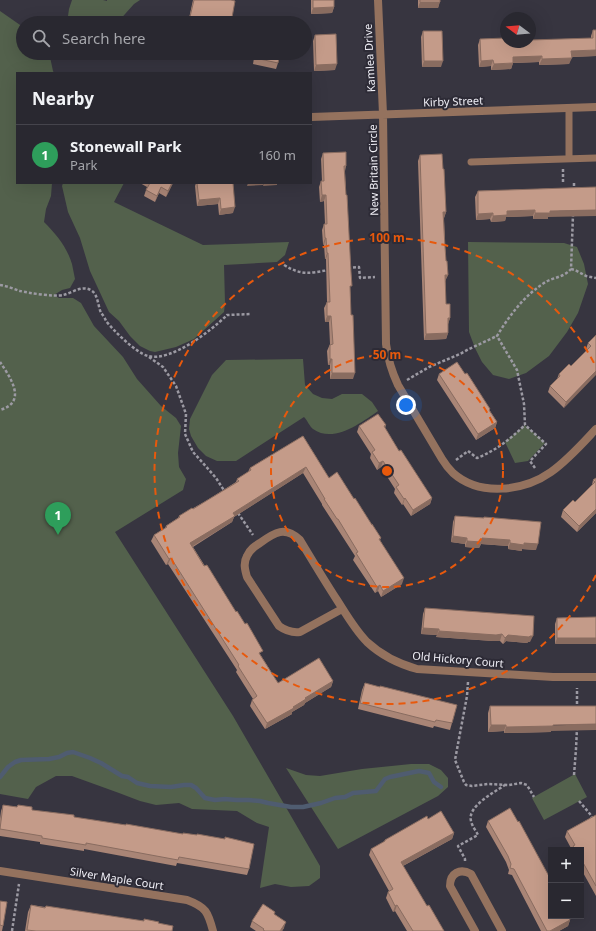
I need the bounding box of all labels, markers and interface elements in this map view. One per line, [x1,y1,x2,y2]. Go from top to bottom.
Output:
north arrow [500,12,536,48]
search box [16,16,312,60]
street label: Kamlea Drive [360,23,378,93]
icon: search [30,27,52,49]
text: Search here [62,28,145,48]
text: Nearby [32,87,94,110]
street label: Kirby Street [423,92,483,110]
street label: New Britain Circle [365,124,381,216]
text: Stonewall Park [70,136,182,156]
text: 1 [41,146,49,164]
text: 160 m [258,146,296,164]
text: Park [70,156,97,174]
text: 100 m [369,229,405,246]
text: 50 m [373,346,401,363]
your location [396,395,416,415]
centre of rings [380,464,394,478]
pin: 1 [45,502,71,535]
street label: Old Hickory Court [412,648,504,670]
map controls [548,847,584,919]
button: + [548,847,584,883]
street label: Silver Maple Court [69,863,165,893]
button: − [548,883,584,919]

